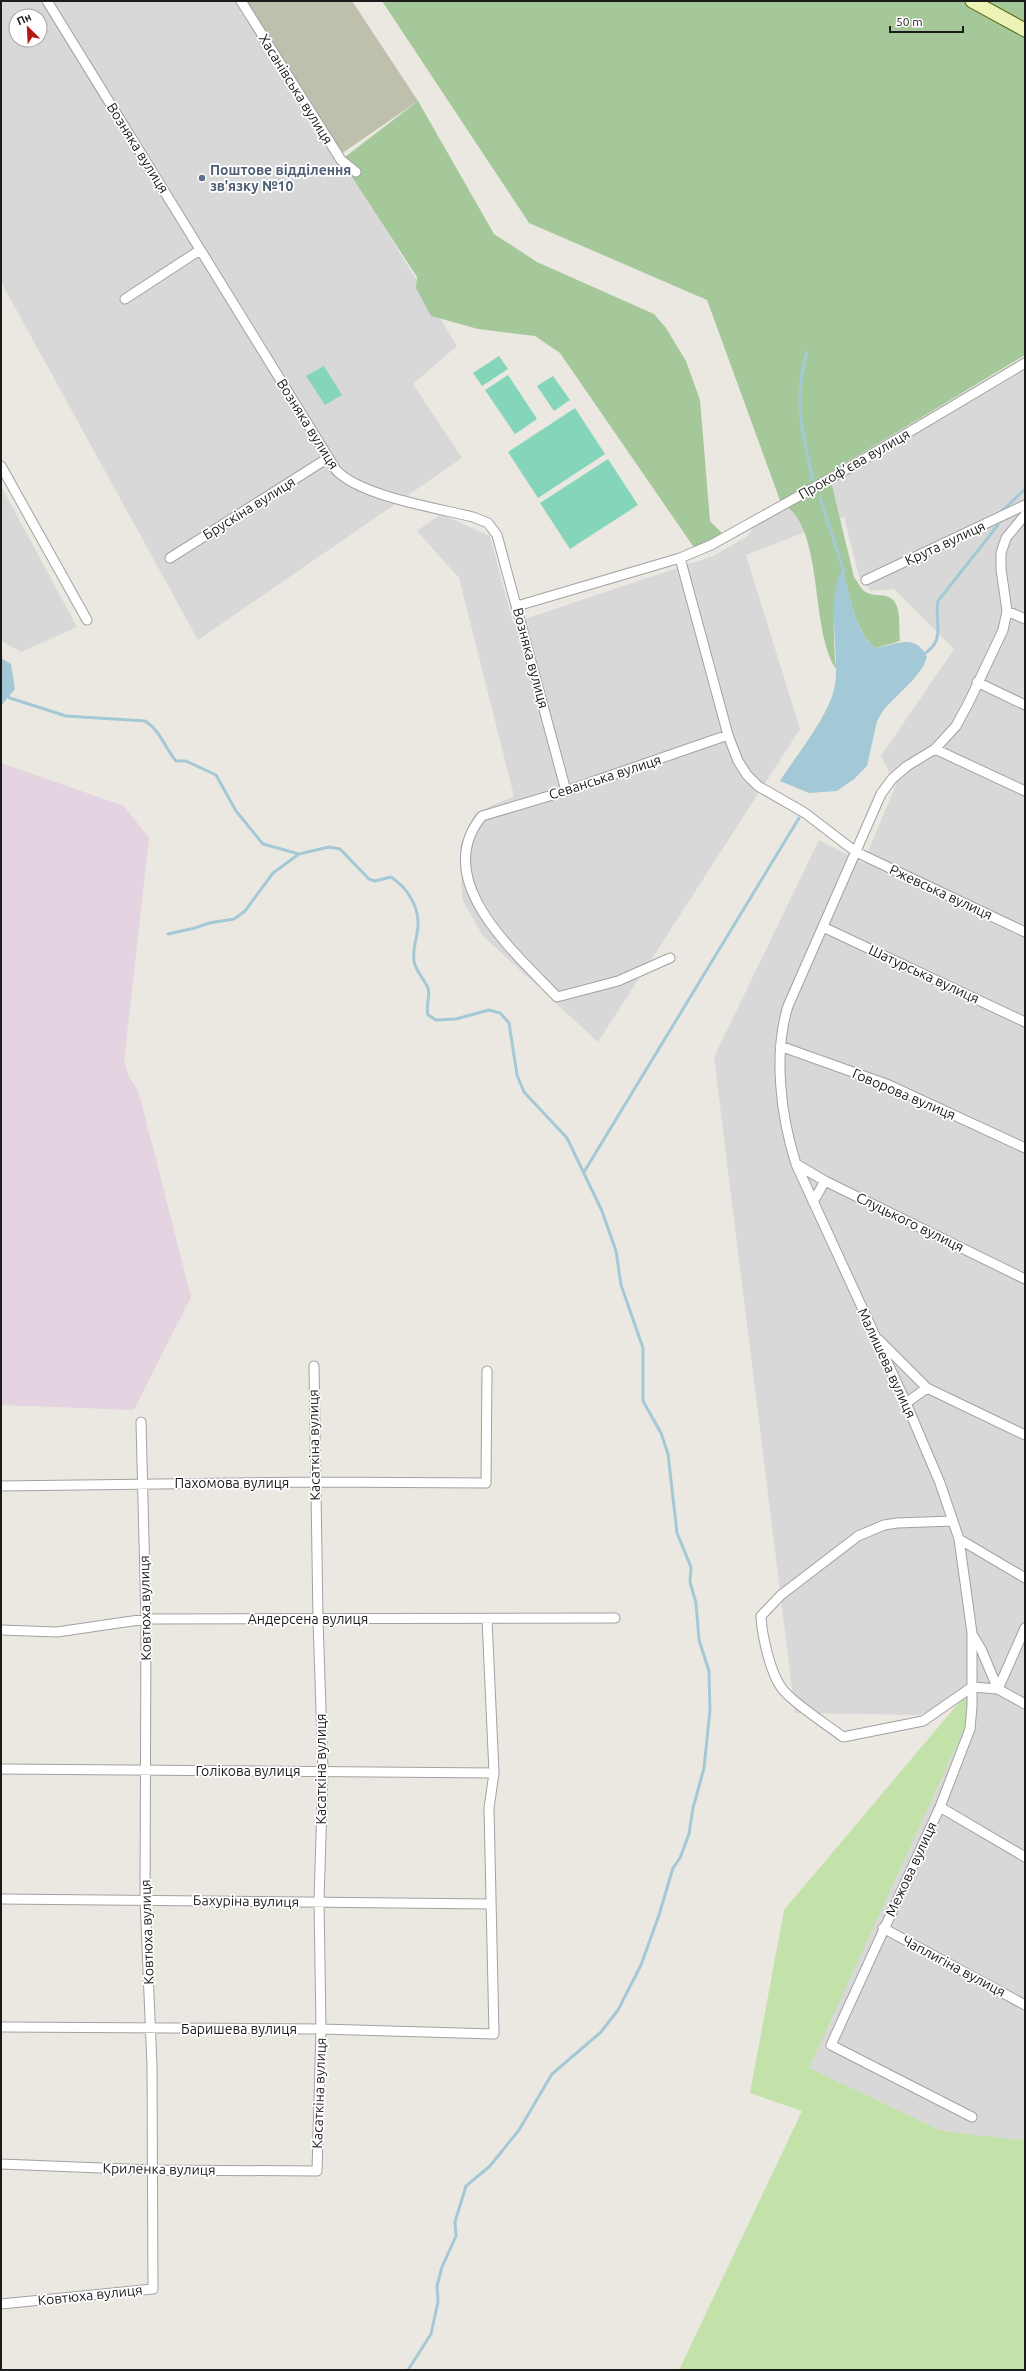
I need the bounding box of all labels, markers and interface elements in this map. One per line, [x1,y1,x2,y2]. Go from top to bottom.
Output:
north arrow [8,8,48,48]
scale bar [890,8,963,34]
text: Пн [15,10,33,27]
text: 50 m [896,15,923,28]
street label: Хасанівська вулиця [256,31,336,147]
street label: Возняка вулиця [104,100,172,196]
place label: Поштове відділення зв'язку №10 [210,162,351,194]
marker: Поштове відділення зв'язку №10 [197,173,207,183]
street label: Возняка вулиця [274,376,342,472]
street label: Прокоф’єва вулиця [795,426,913,502]
street label: Брускіна вулиця [200,473,298,543]
street label: Крута вулиця [902,517,988,569]
street label: Возняка вулиця [510,606,552,710]
street label: Севанська вулиця [547,751,663,803]
street label: Ржевська вулиця [887,861,995,923]
street label: Шатурська вулиця [866,941,982,1007]
street label: Говорова вулиця [850,1065,958,1123]
street label: Слуцького вулиця [854,1189,966,1255]
street label: Малишева вулиця [855,1305,919,1421]
street label: Касаткіна вулиця [305,1389,323,1501]
street label: Пахомова вулиця [175,1475,289,1491]
street label: Ковтюха вулиця [136,1555,154,1661]
street label: Андерсена вулиця [248,1611,368,1627]
street label: Касаткіна вулиця [313,1713,329,1825]
street label: Голікова вулиця [196,1763,300,1779]
street label: Межова вулиця [882,1819,940,1919]
street label: Ковтюха вулиця [137,1879,157,1985]
street label: Бахуріна вулиця [193,1892,299,1910]
street label: Чаплигіна вулиця [900,1932,1008,2000]
street label: Баришева вулиця [181,2021,297,2037]
street label: Касаткіна вулиця [309,2037,329,2149]
street label: Криленка вулиця [102,2160,216,2178]
street label: Ковтюха вулиця [37,2282,143,2308]

